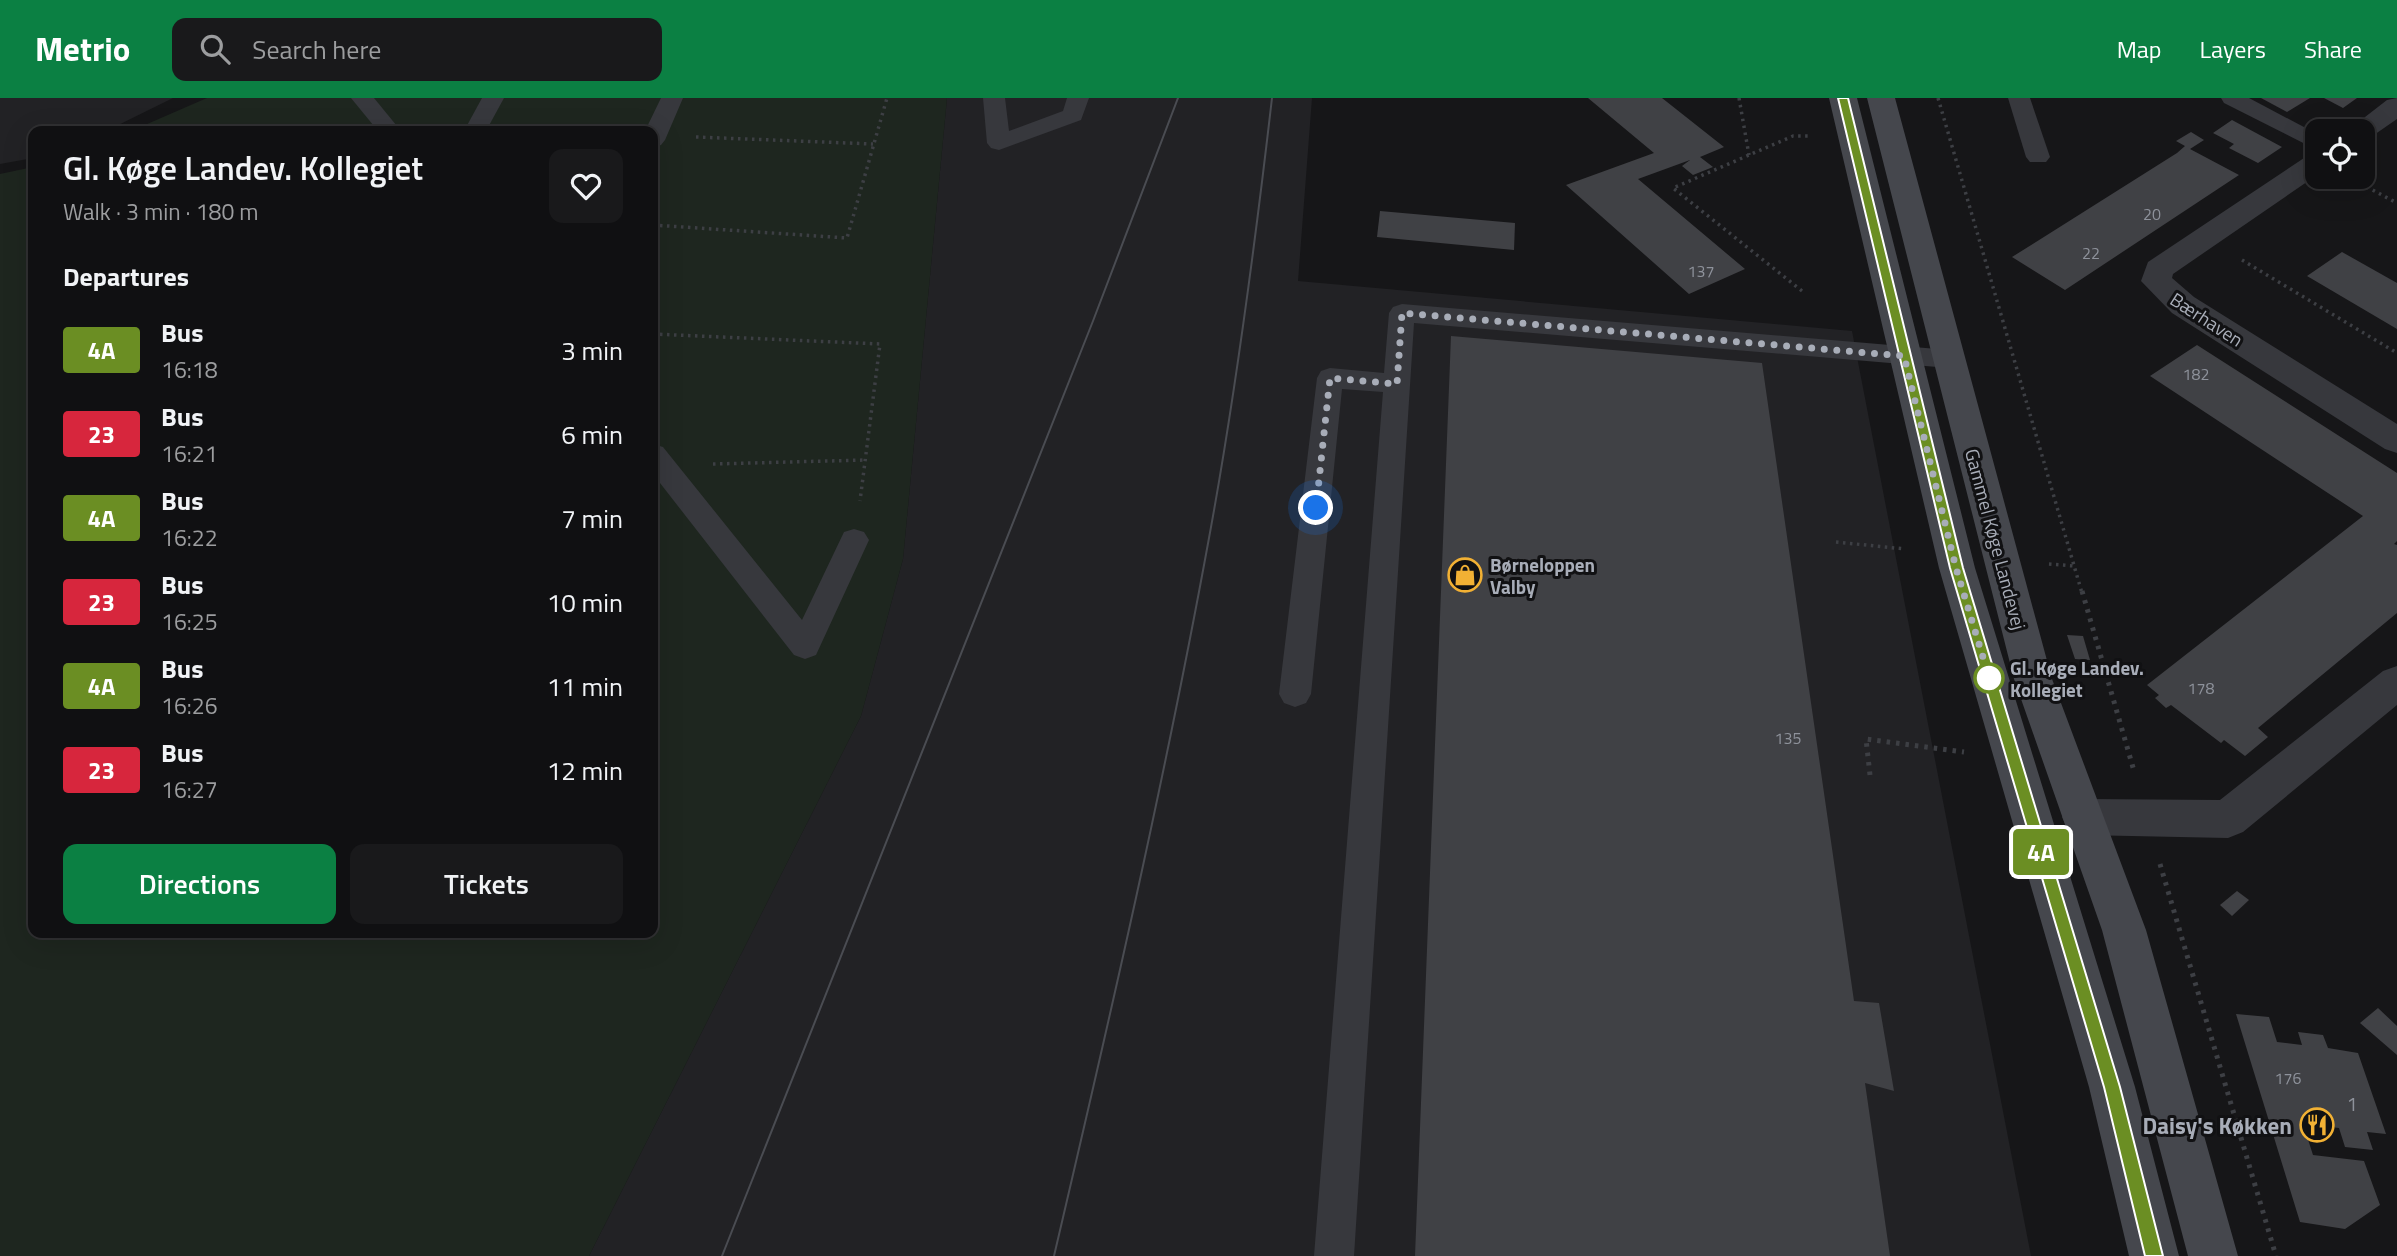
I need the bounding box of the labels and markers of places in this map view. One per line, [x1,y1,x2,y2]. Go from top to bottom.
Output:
place label: Børneloppen Valby [1490,550,1595,601]
shop icon: Børneloppen Valby [1446,556,1484,594]
place label: Gl. Køge Landev. Kollegiet [2010,653,2144,704]
marker: Gl. Køge Landev. Kollegiet [1974,663,2004,693]
restaurant icon: Daisy's Køkken [2298,1106,2336,1144]
place label: Daisy's Køkken [2143,1108,2292,1143]

